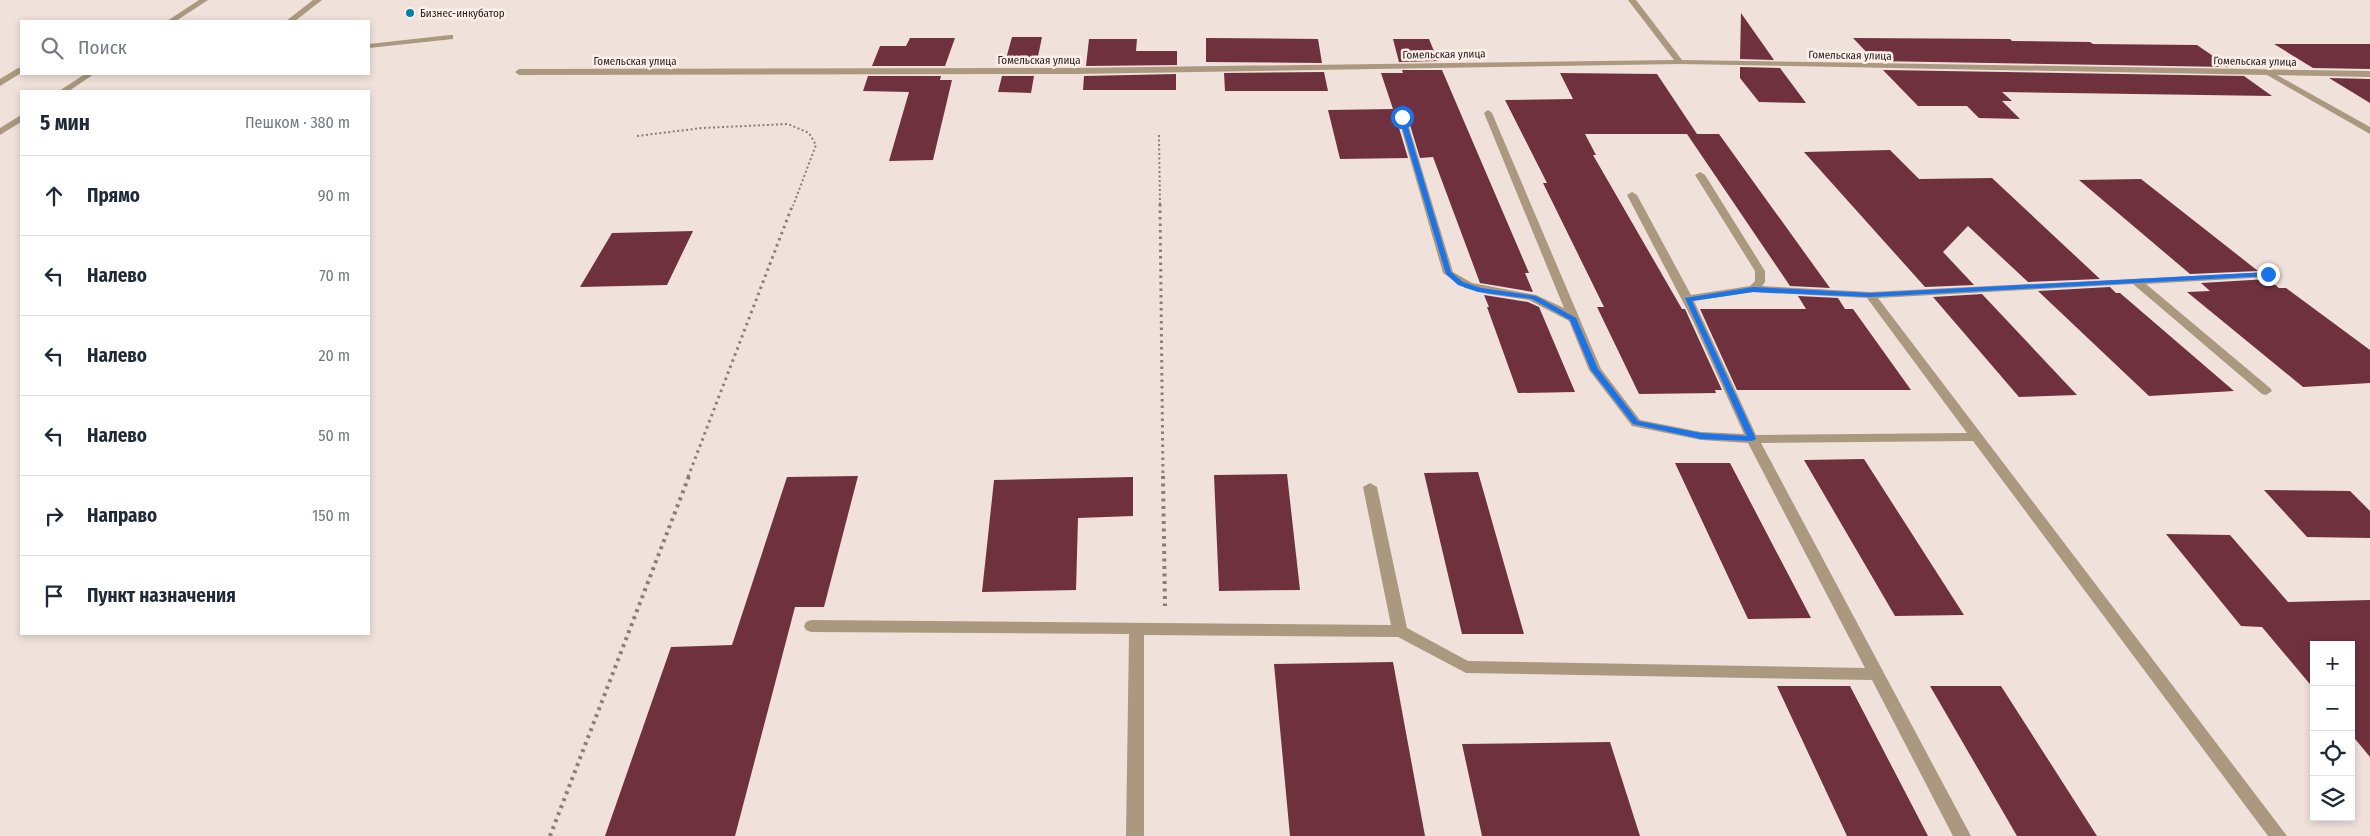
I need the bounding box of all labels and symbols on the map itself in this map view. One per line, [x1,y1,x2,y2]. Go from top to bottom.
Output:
marker: Бизнес-инкубатор [404,7,416,19]
place label: Бизнес-инкубатор [420,7,505,20]
street label: Гомельская улица [1402,47,1486,62]
street label: Гомельская улица [1808,48,1892,63]
street label: Гомельская улица [997,54,1081,67]
street label: Гомельская улица [2213,54,2297,69]
street label: Гомельская улица [593,55,677,68]
route start [1391,106,1414,129]
route end [2257,263,2280,286]

